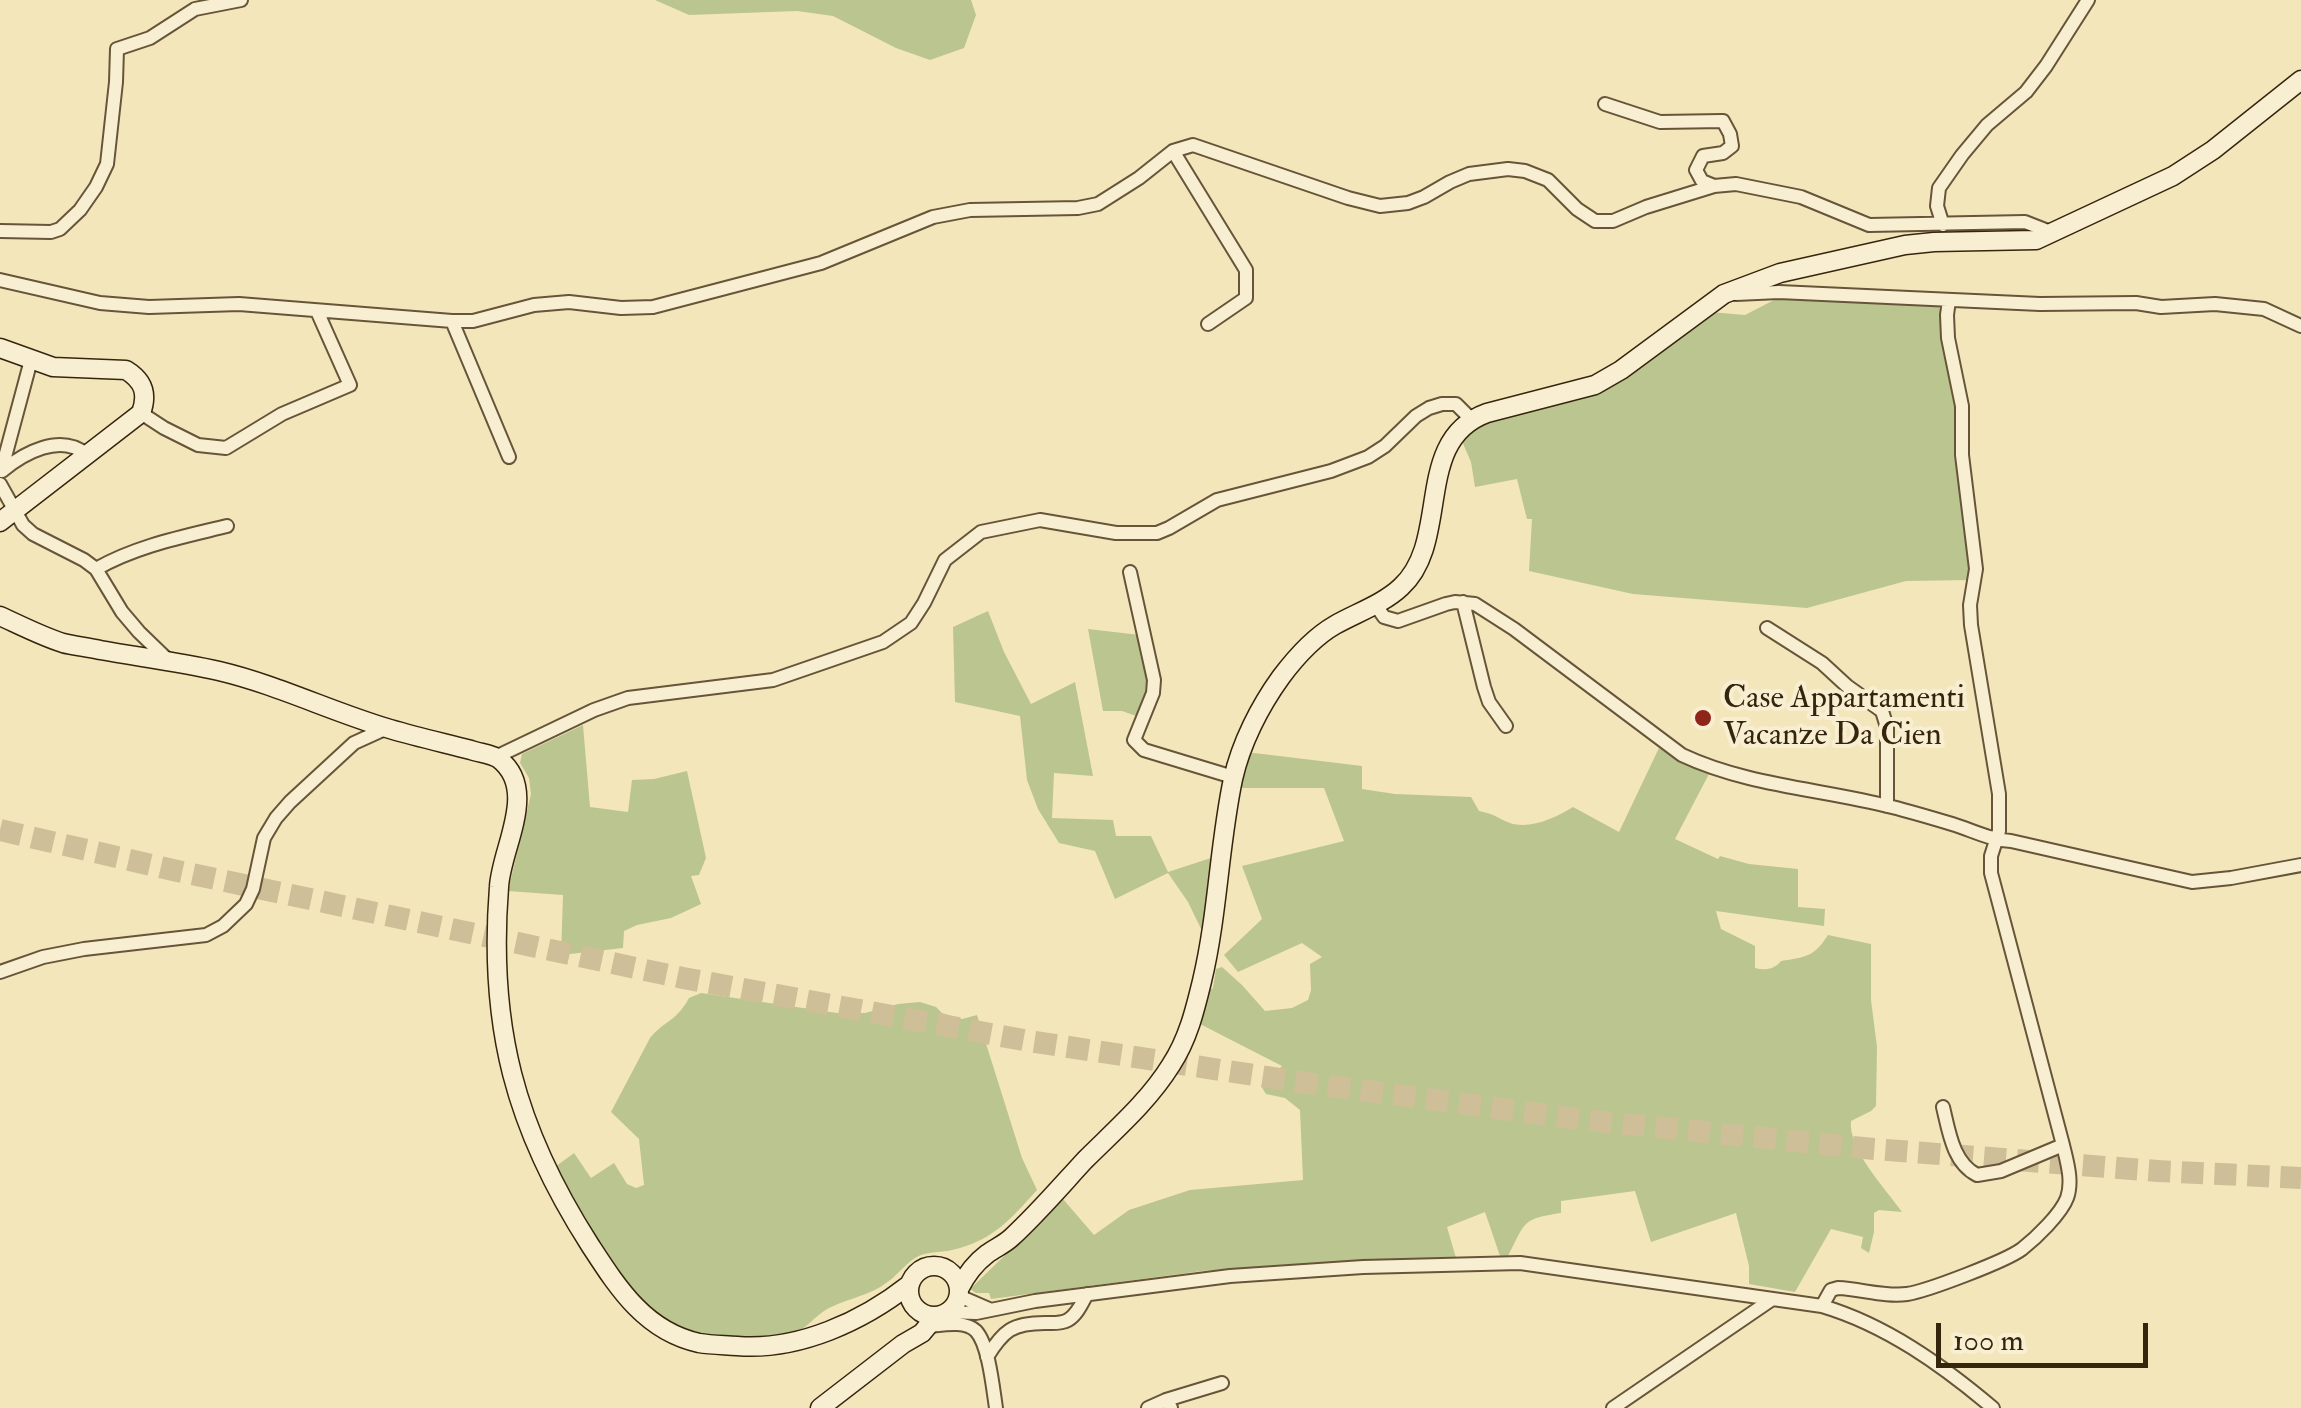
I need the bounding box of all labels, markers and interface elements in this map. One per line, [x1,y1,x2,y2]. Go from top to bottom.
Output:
place label: Case Appartamenti Vacanze Da Cien [1723,681,1965,756]
marker: Case Appartamenti Vacanze Da Cien [1692,707,1714,729]
scale bar [1941,1303,2154,1365]
text: 100 m [1953,1322,2024,1359]

